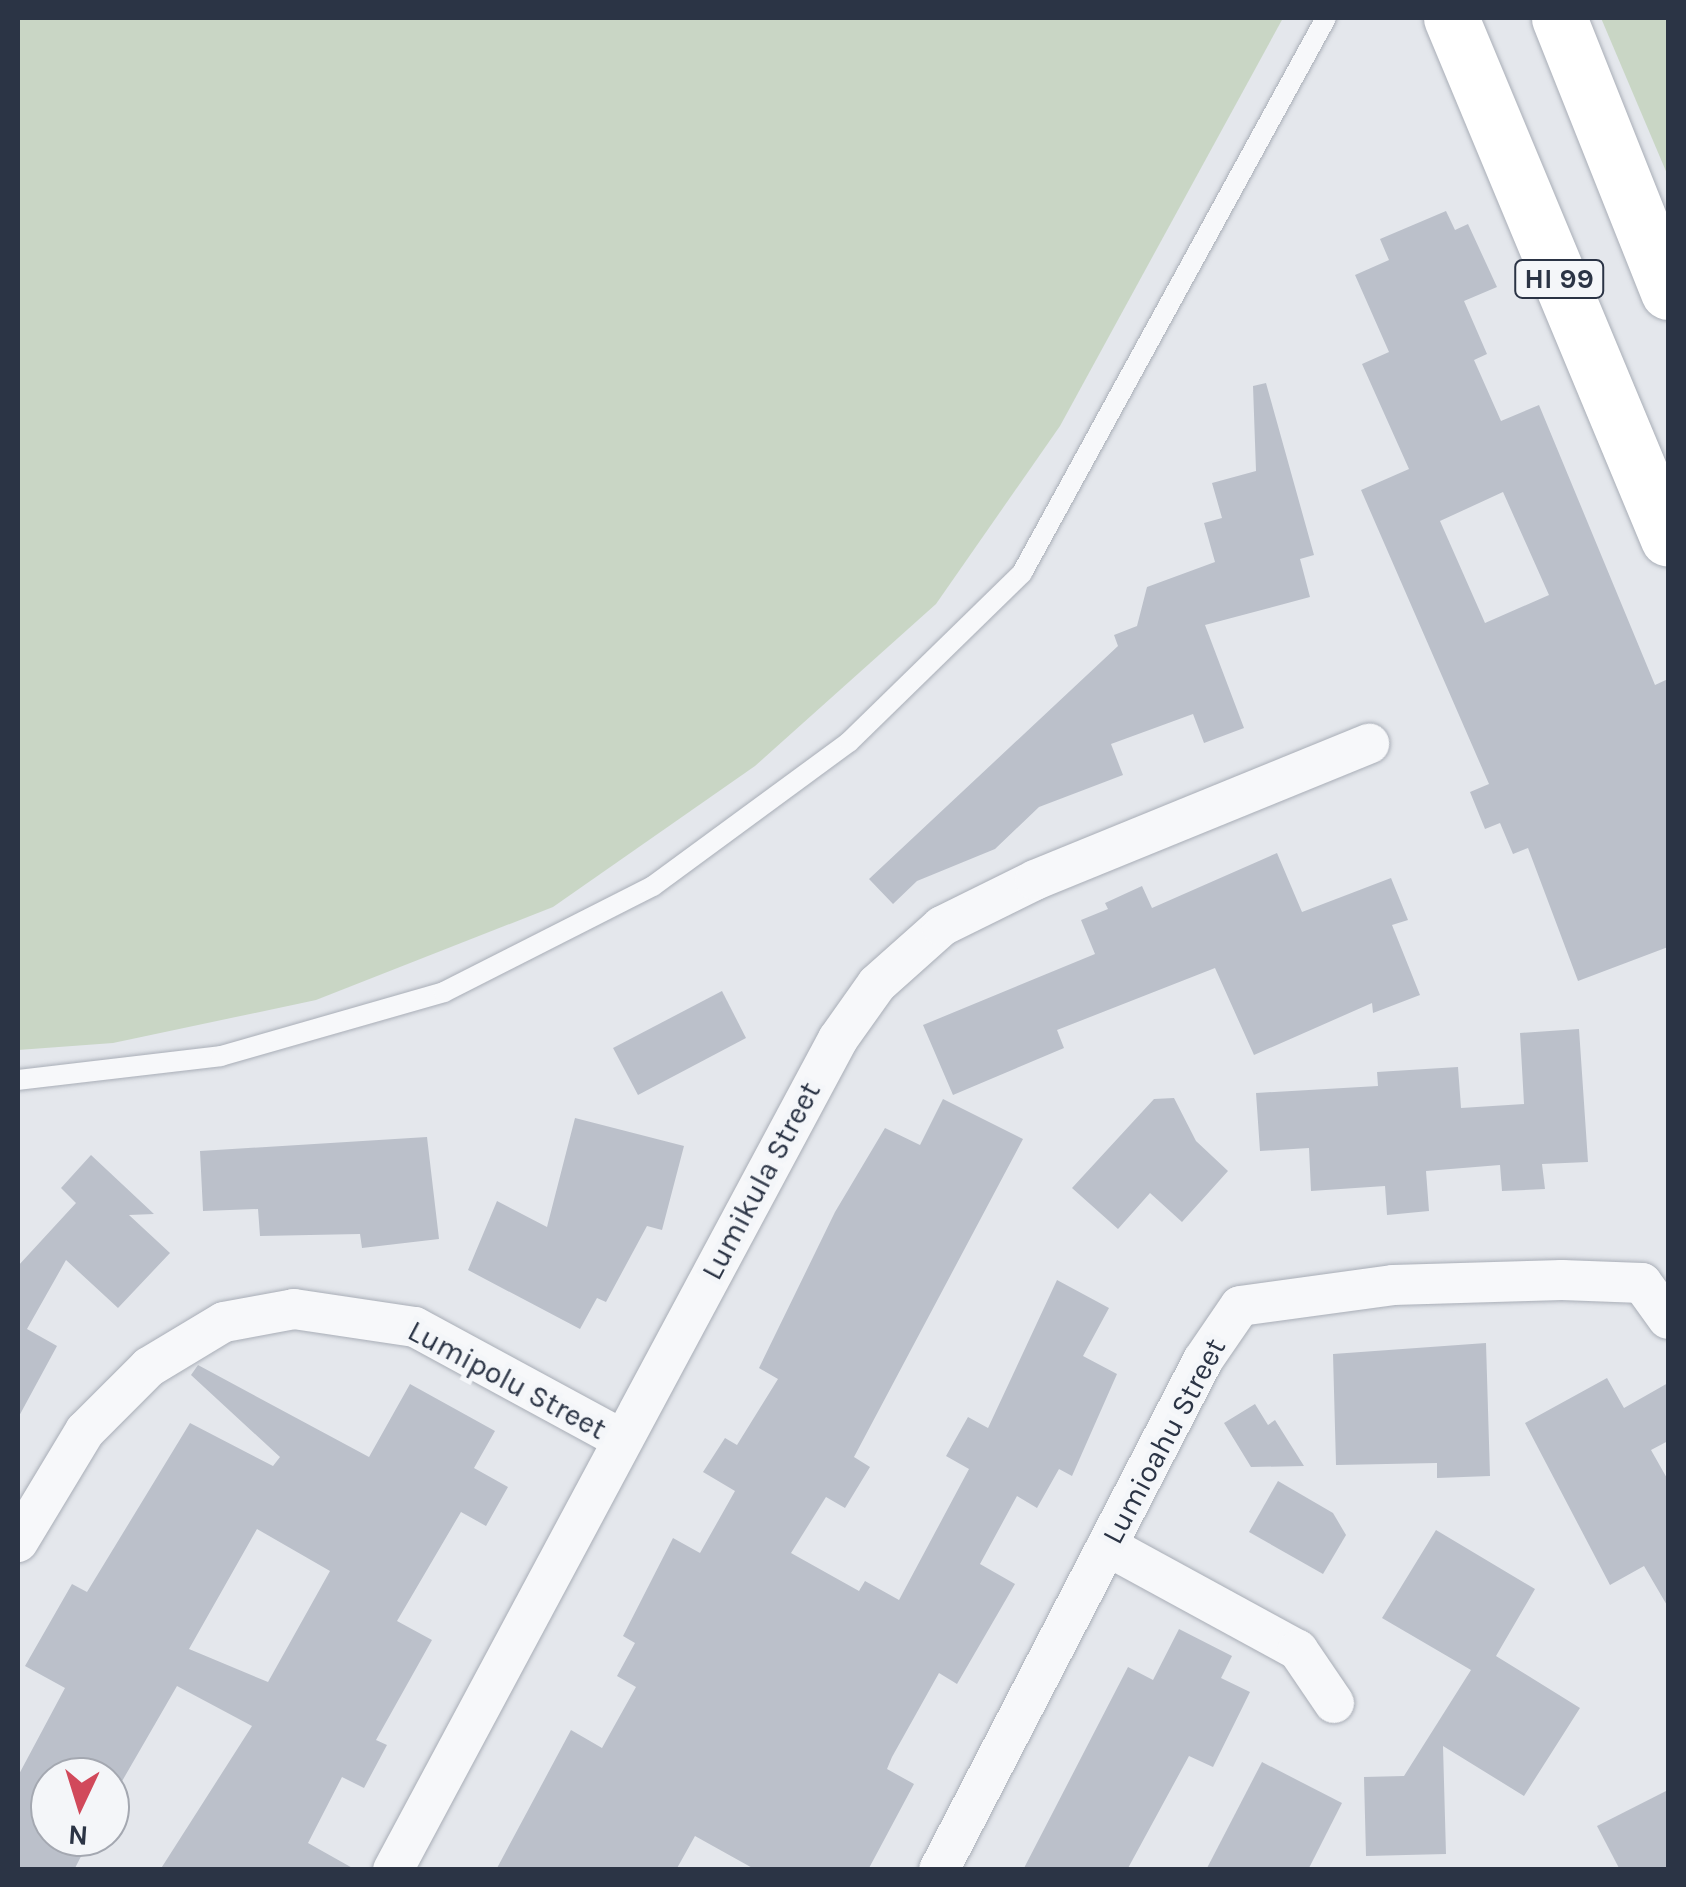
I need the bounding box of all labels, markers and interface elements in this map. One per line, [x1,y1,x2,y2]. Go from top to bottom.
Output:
road number: HI 99 [1514,256,1604,302]
street label: Lumikula Street [694,1076,828,1286]
street label: Lumipolu Street [402,1313,612,1447]
street label: Lumioahu Street [1095,1332,1233,1550]
north arrow [30,1757,130,1857]
text: N [67,1818,89,1853]

